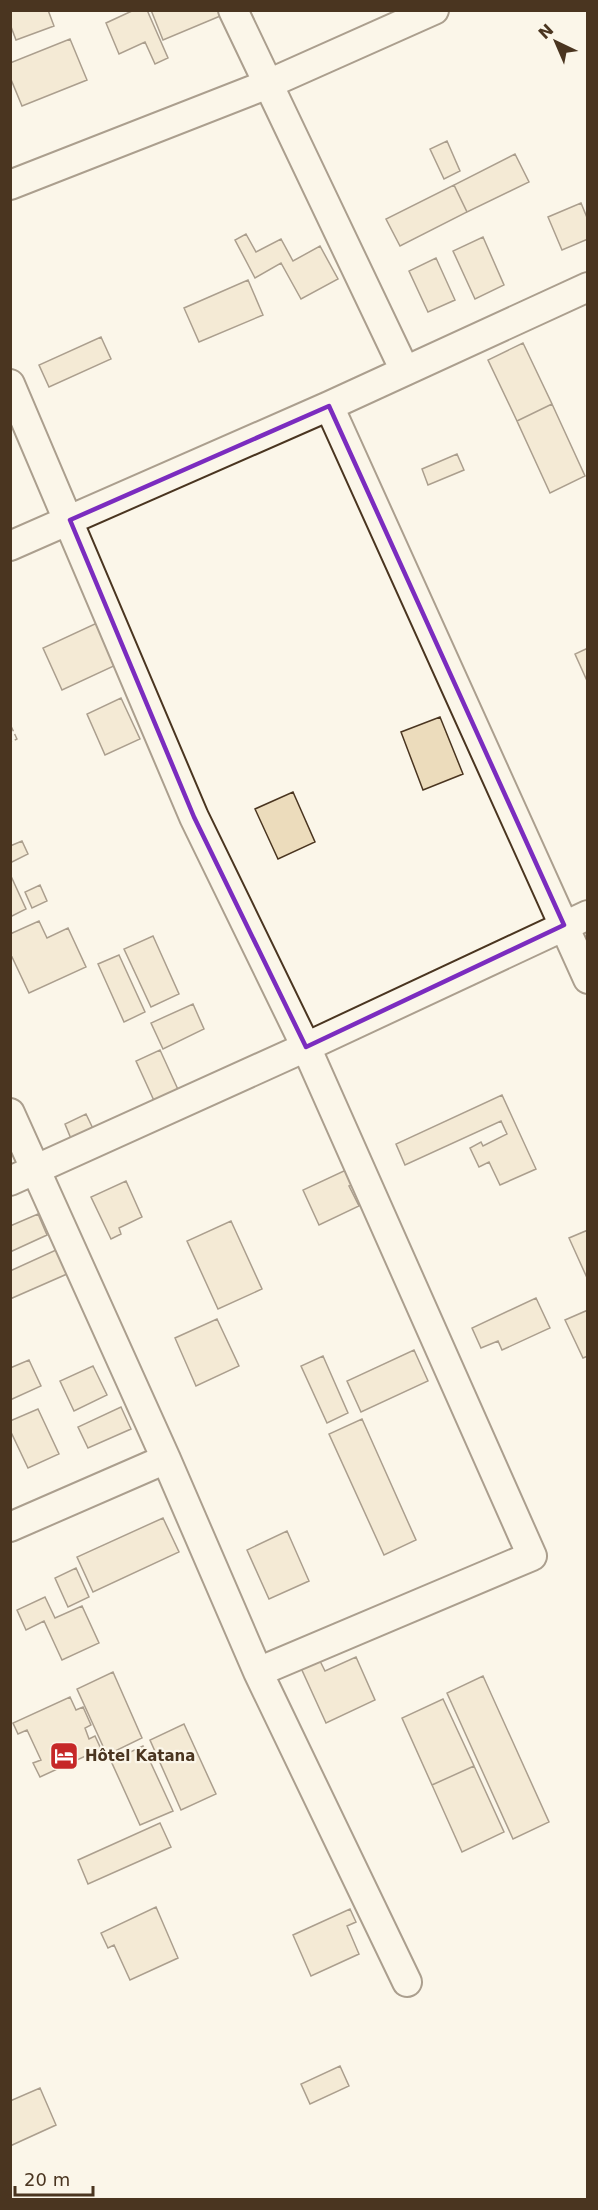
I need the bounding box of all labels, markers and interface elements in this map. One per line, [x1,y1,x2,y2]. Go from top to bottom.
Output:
north arrow [526,12,586,72]
text: N [535,20,557,43]
hotel icon: Hôtel Katana [48,1740,80,1772]
place label: Hôtel Katana [85,1747,195,1765]
scale bar [15,2159,93,2197]
text: 20 m [24,2169,70,2190]

